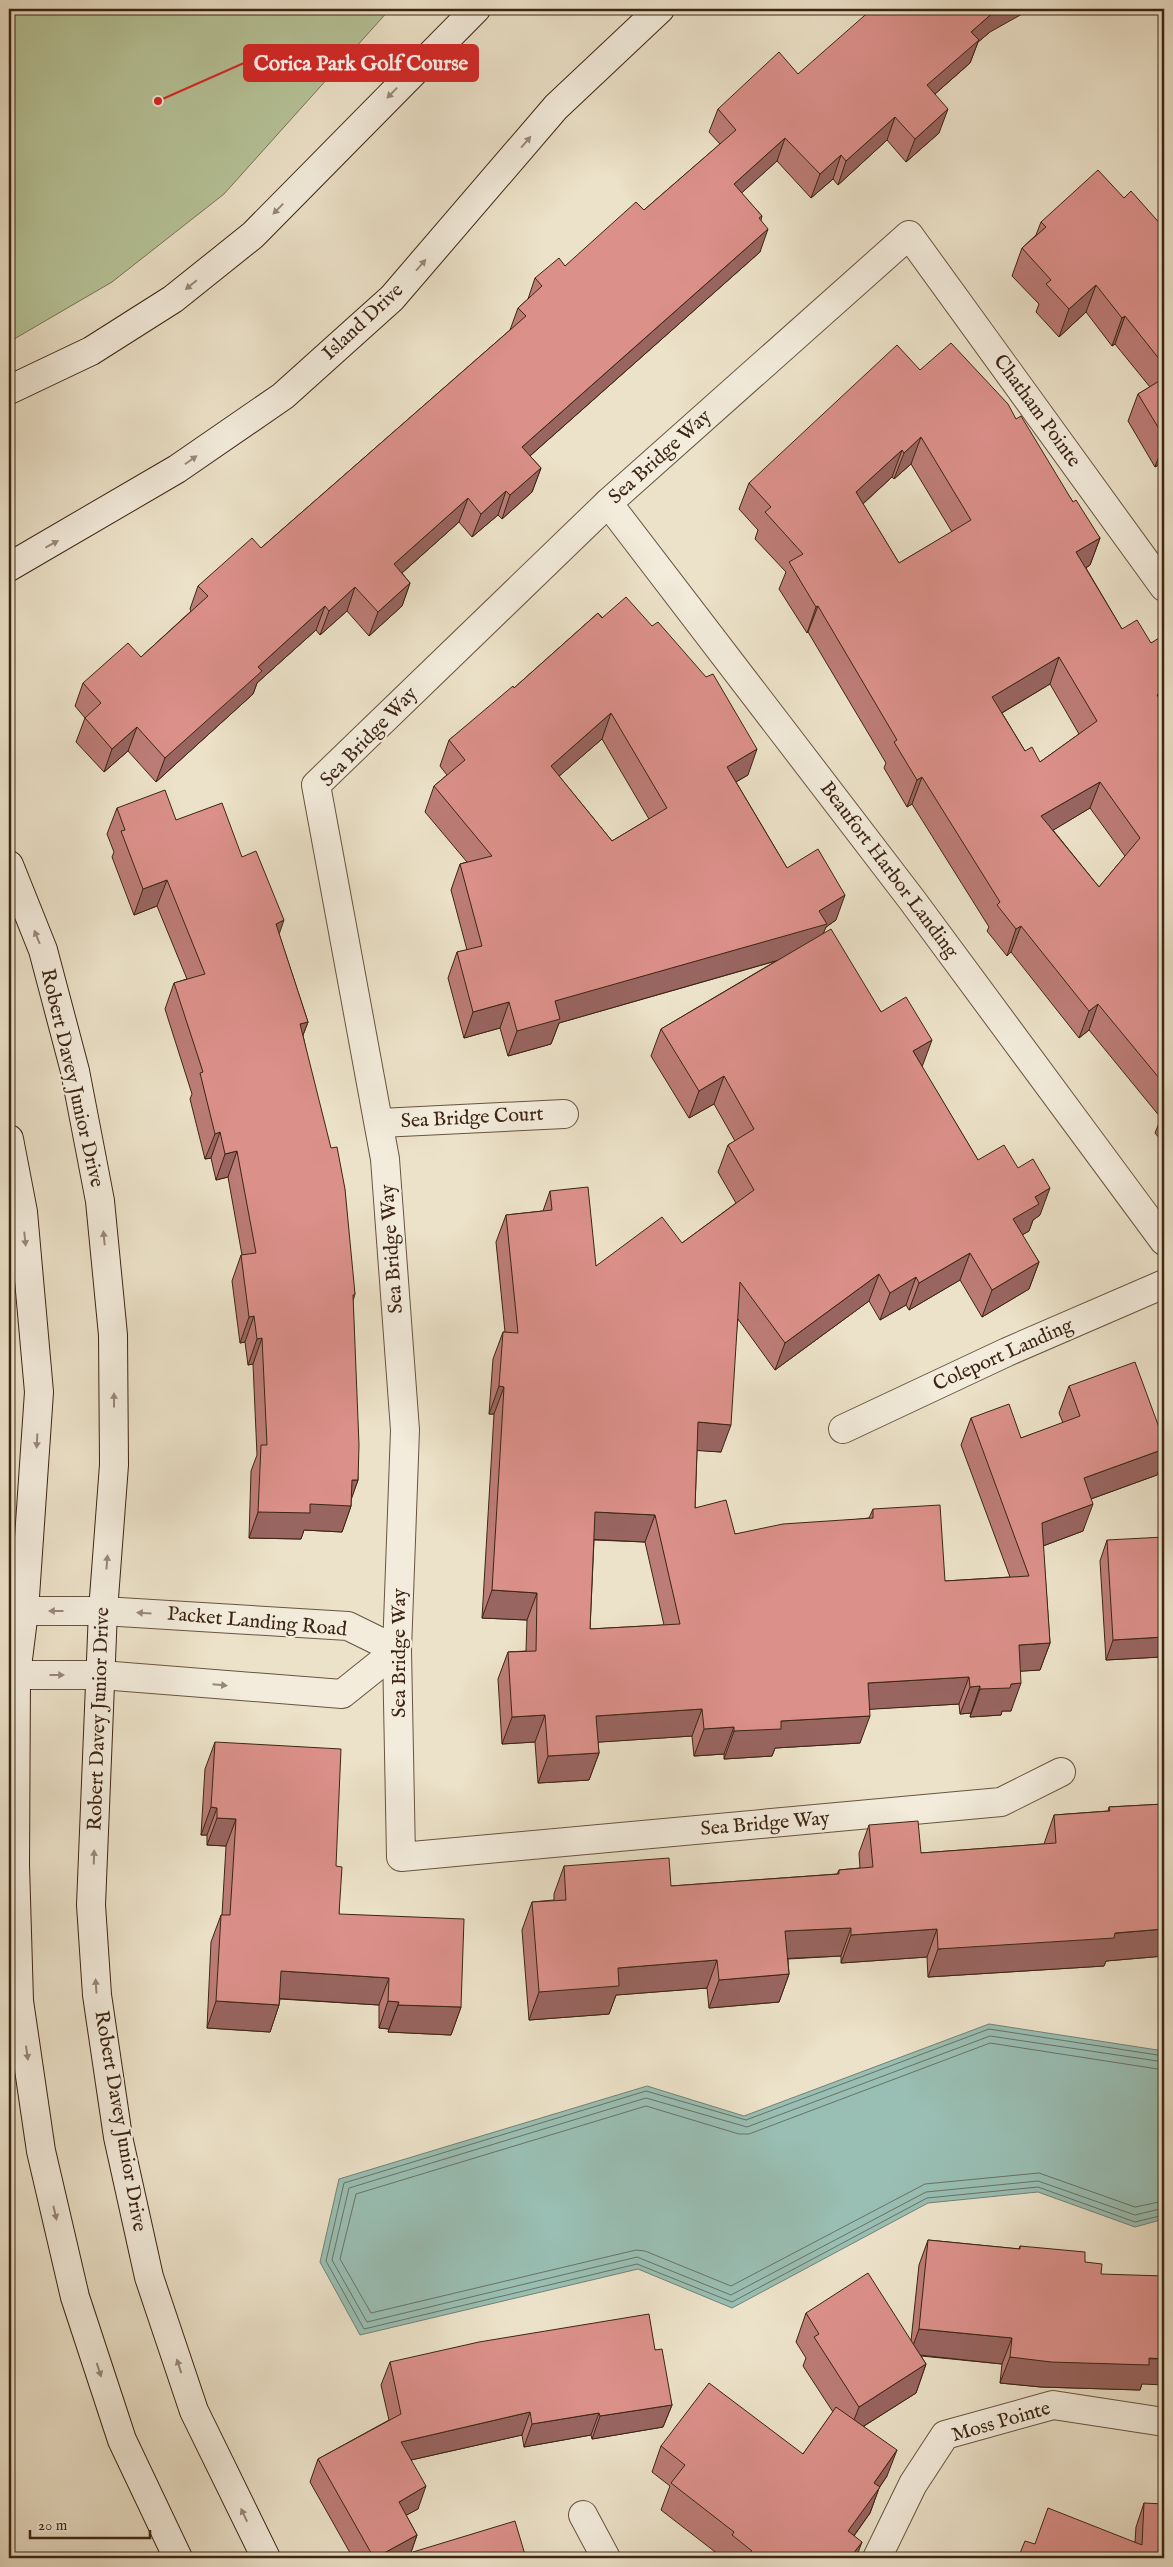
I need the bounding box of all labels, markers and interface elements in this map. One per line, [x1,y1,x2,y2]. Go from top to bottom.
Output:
callout: Corica Park Golf Course [244,45,478,81]
text: Corica Park Golf Course [254,51,469,78]
one-way arrow [386,87,398,99]
one-way arrow [521,135,532,148]
one-way arrow [273,203,285,215]
one-way arrow [415,258,426,271]
street label: Island Drive [317,278,409,366]
one-way arrow [185,279,198,290]
street label: Chatham Pointe [988,350,1086,472]
street label: Sea Bridge Way [604,404,717,510]
one-way arrow [184,455,198,465]
one-way arrow [45,539,58,548]
street label: Sea Bridge Way [315,682,423,792]
street label: Beaufort Harbor Landing [814,777,964,964]
one-way arrow [33,930,41,944]
street label: Robert Davey Junior Drive [35,966,109,1190]
street label: Sea Bridge Court [400,1102,544,1134]
street label: Sea Bridge Way [375,1183,409,1314]
one-way arrow [100,1230,108,1246]
one-way arrow [21,1232,29,1248]
street label: Coleport Landing [929,1312,1078,1397]
one-way arrow [110,1392,118,1408]
one-way arrow [32,1433,40,1449]
one-way arrow [103,1554,111,1570]
street label: Sea Bridge Way [387,1588,412,1718]
street label: Packet Landing Road [166,1602,348,1642]
one-way arrow [48,1607,64,1615]
street label: Robert Davey Junior Drive [83,1607,115,1831]
one-way arrow [136,1609,152,1617]
one-way arrow [50,1671,66,1679]
one-way arrow [212,1681,228,1689]
street label: Sea Bridge Way [699,1806,831,1842]
one-way arrow [91,1849,99,1865]
one-way arrow [92,1978,100,1994]
street label: Robert Davey Junior Drive [88,2009,152,2233]
one-way arrow [23,2046,31,2062]
one-way arrow [52,2206,60,2222]
one-way arrow [175,2358,183,2373]
one-way arrow [96,2362,103,2377]
street label: Moss Pointe [949,2396,1053,2448]
scale bar [30,2507,150,2539]
one-way arrow [239,2508,247,2522]
text: 20 m [38,2516,68,2535]

